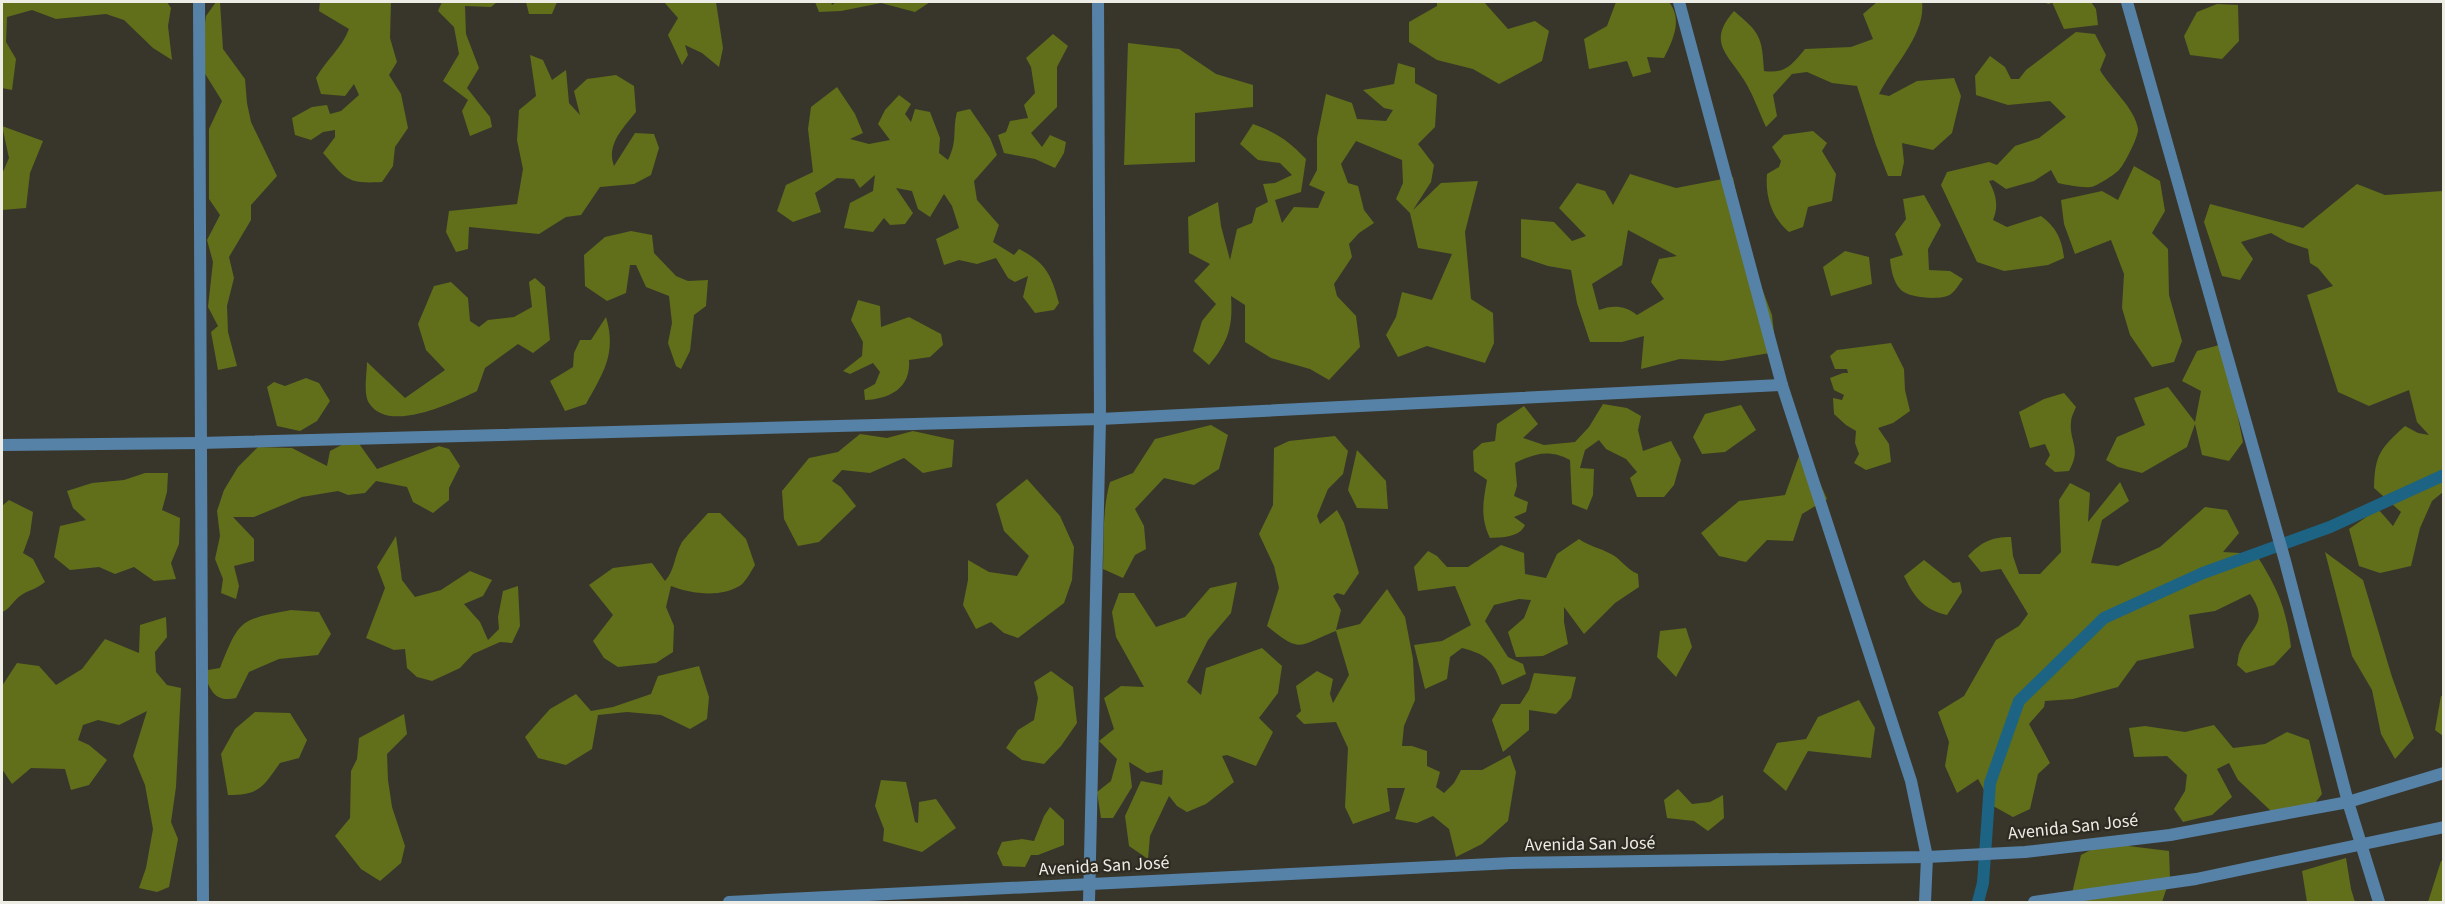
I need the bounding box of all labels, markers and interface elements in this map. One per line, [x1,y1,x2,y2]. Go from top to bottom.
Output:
street label: Avenida San José [2007,808,2139,846]
street label: Avenida San José [1524,830,1656,858]
street label: Avenida San José [1038,850,1170,882]

